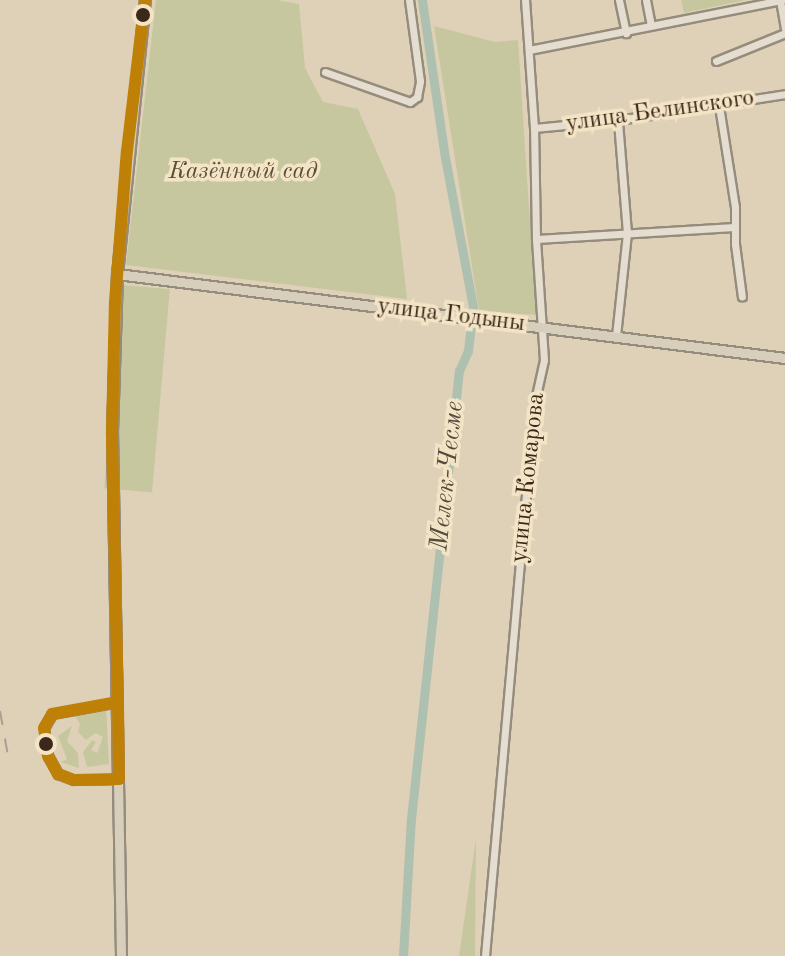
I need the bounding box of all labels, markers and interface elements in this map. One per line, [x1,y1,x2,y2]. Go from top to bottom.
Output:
unlabelled marker [135,7,151,23]
street label: улица Белинского [564,85,756,139]
park label: Казённый сад [169,159,317,187]
street label: улица Годыны [376,293,526,339]
street label: улица Комарова [506,392,552,564]
water label: Мелек-Чесме [425,400,471,552]
unlabelled marker [38,736,54,752]

